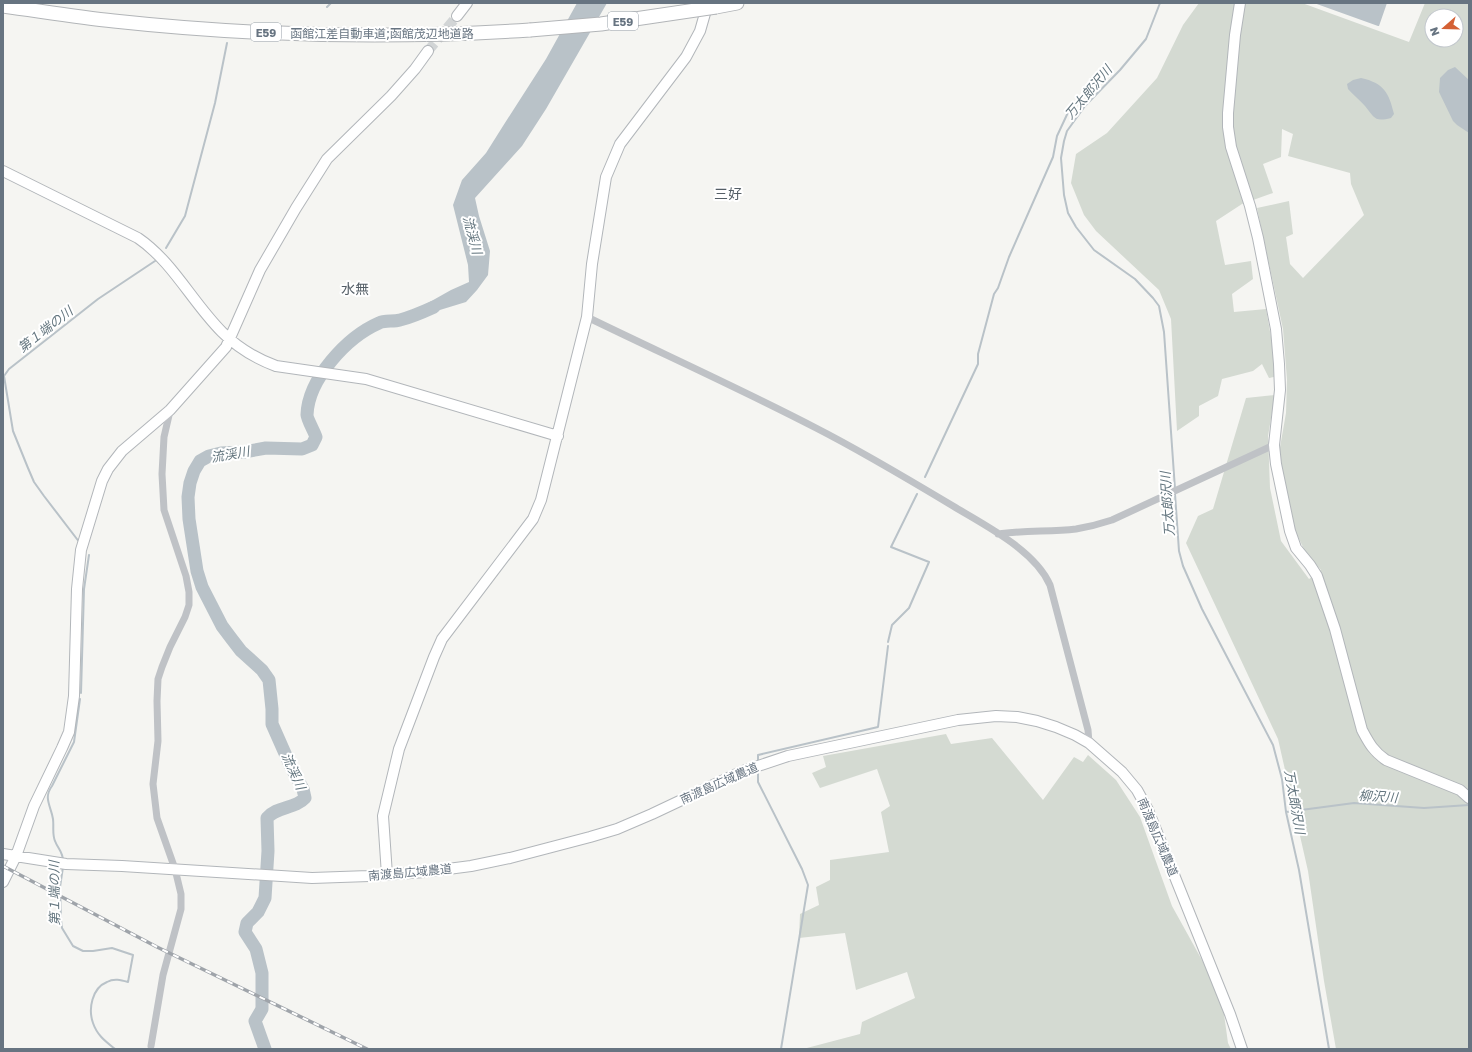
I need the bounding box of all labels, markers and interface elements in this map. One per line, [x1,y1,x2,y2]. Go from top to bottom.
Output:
north arrow [1424,8,1464,48]
road number: E59 [608,12,638,30]
road number: E59 [251,23,281,41]
text: N [1427,25,1442,38]
street label: 函館江差自動車道;函館茂辺地道路 [290,26,474,41]
water label: 万太郎沢川 [1061,60,1116,122]
district label: 三好 [714,185,742,202]
water label: 流渓川 [460,214,486,258]
district label: 水無 [341,280,369,297]
water label: 第１端の川 [14,301,77,355]
water label: 流渓川 [209,442,253,465]
water label: 万太郎沢川 [1157,469,1177,537]
water label: 流渓川 [279,750,310,794]
street label: 南渡島広域農道 [678,759,760,807]
water label: 万太郎沢川 [1281,769,1309,837]
water label: 柳沢川 [1358,787,1400,805]
street label: 南渡島広域農道 [1135,795,1181,879]
water label: 第１端の川 [45,858,63,926]
street label: 南渡島広域農道 [367,861,453,883]

